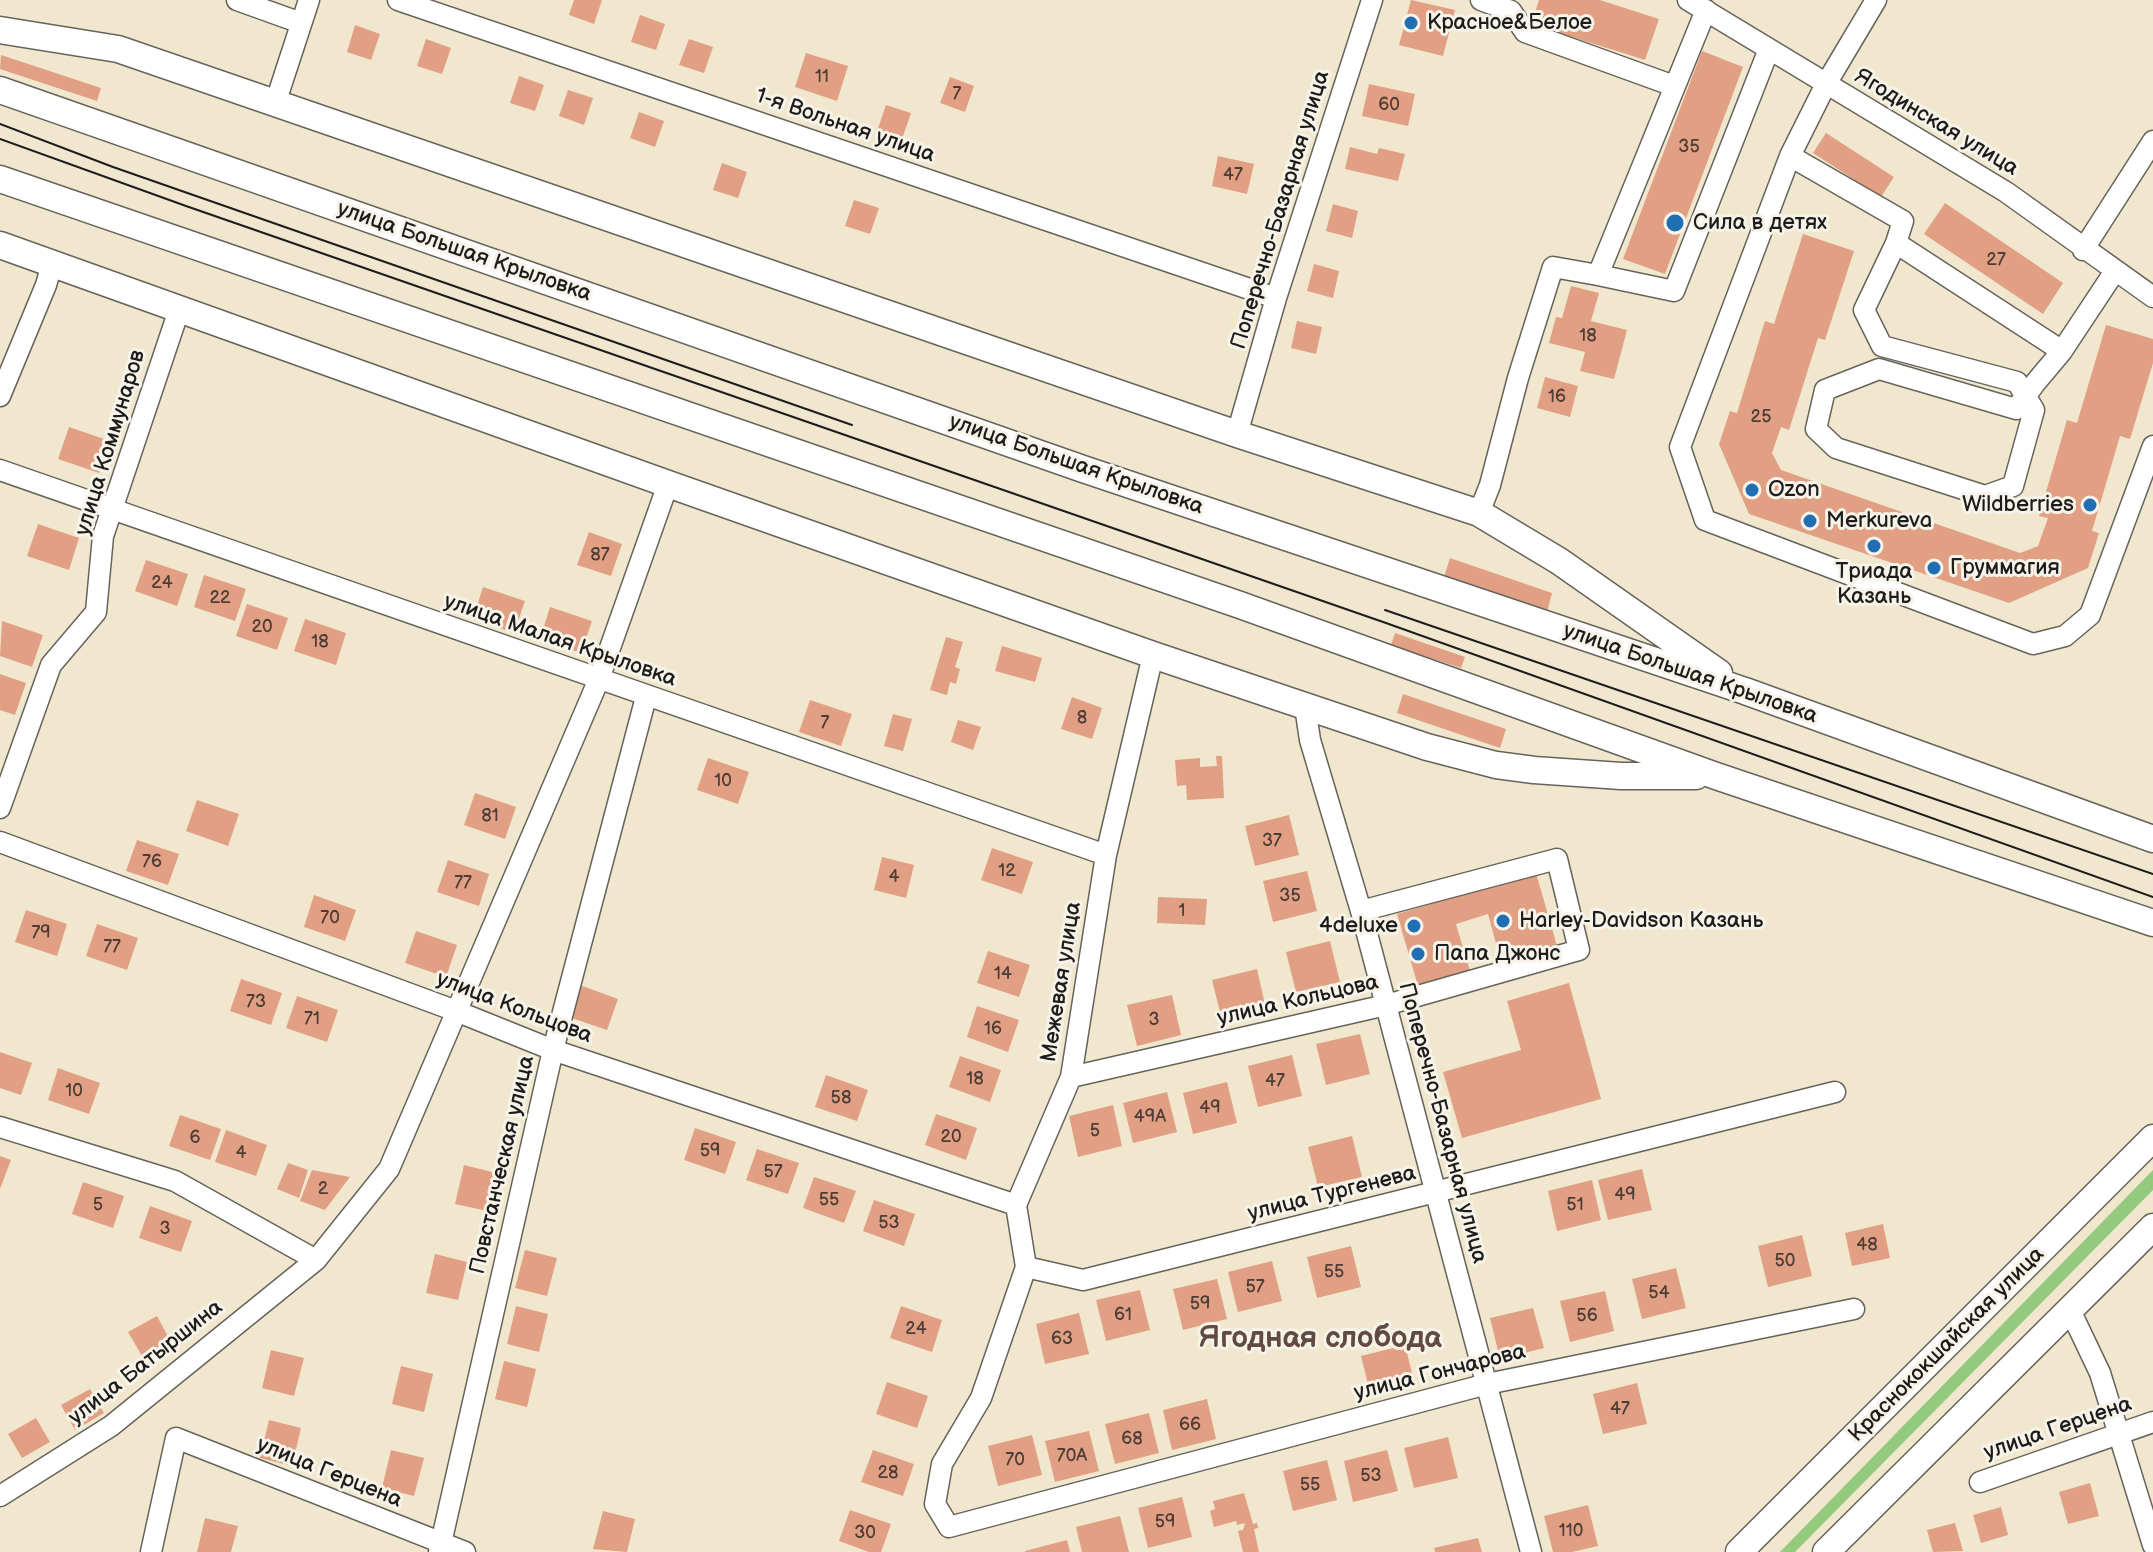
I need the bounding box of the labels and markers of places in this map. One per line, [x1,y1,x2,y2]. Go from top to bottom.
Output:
place label: Красное&Белое [1427,10,1592,36]
marker: Красное&Белое [1402,14,1420,32]
place label: Сила в детях [1693,210,1827,236]
marker: Сила в детях [1664,212,1686,234]
place label: Ozon [1768,477,1820,503]
marker: Ozon [1743,481,1761,499]
place label: Wildberries [1962,492,2074,518]
marker: Wildberries [2081,496,2099,514]
place label: Merkureva [1826,508,1932,534]
marker: Merkureva [1801,512,1819,530]
marker: Триада Казань [1865,537,1883,555]
place label: Груммагия [1950,555,2060,581]
place label: Триада Казань [1836,559,1912,610]
marker: Груммагия [1925,559,1943,577]
place label: Harley-Davidson Казань [1519,908,1763,934]
marker: Harley-Davidson Казань [1494,912,1512,930]
place label: 4deluxe [1319,913,1398,939]
marker: 4deluxe [1405,917,1423,935]
place label: Папа Джонс [1434,941,1560,967]
marker: Папа Джонс [1409,945,1427,963]

